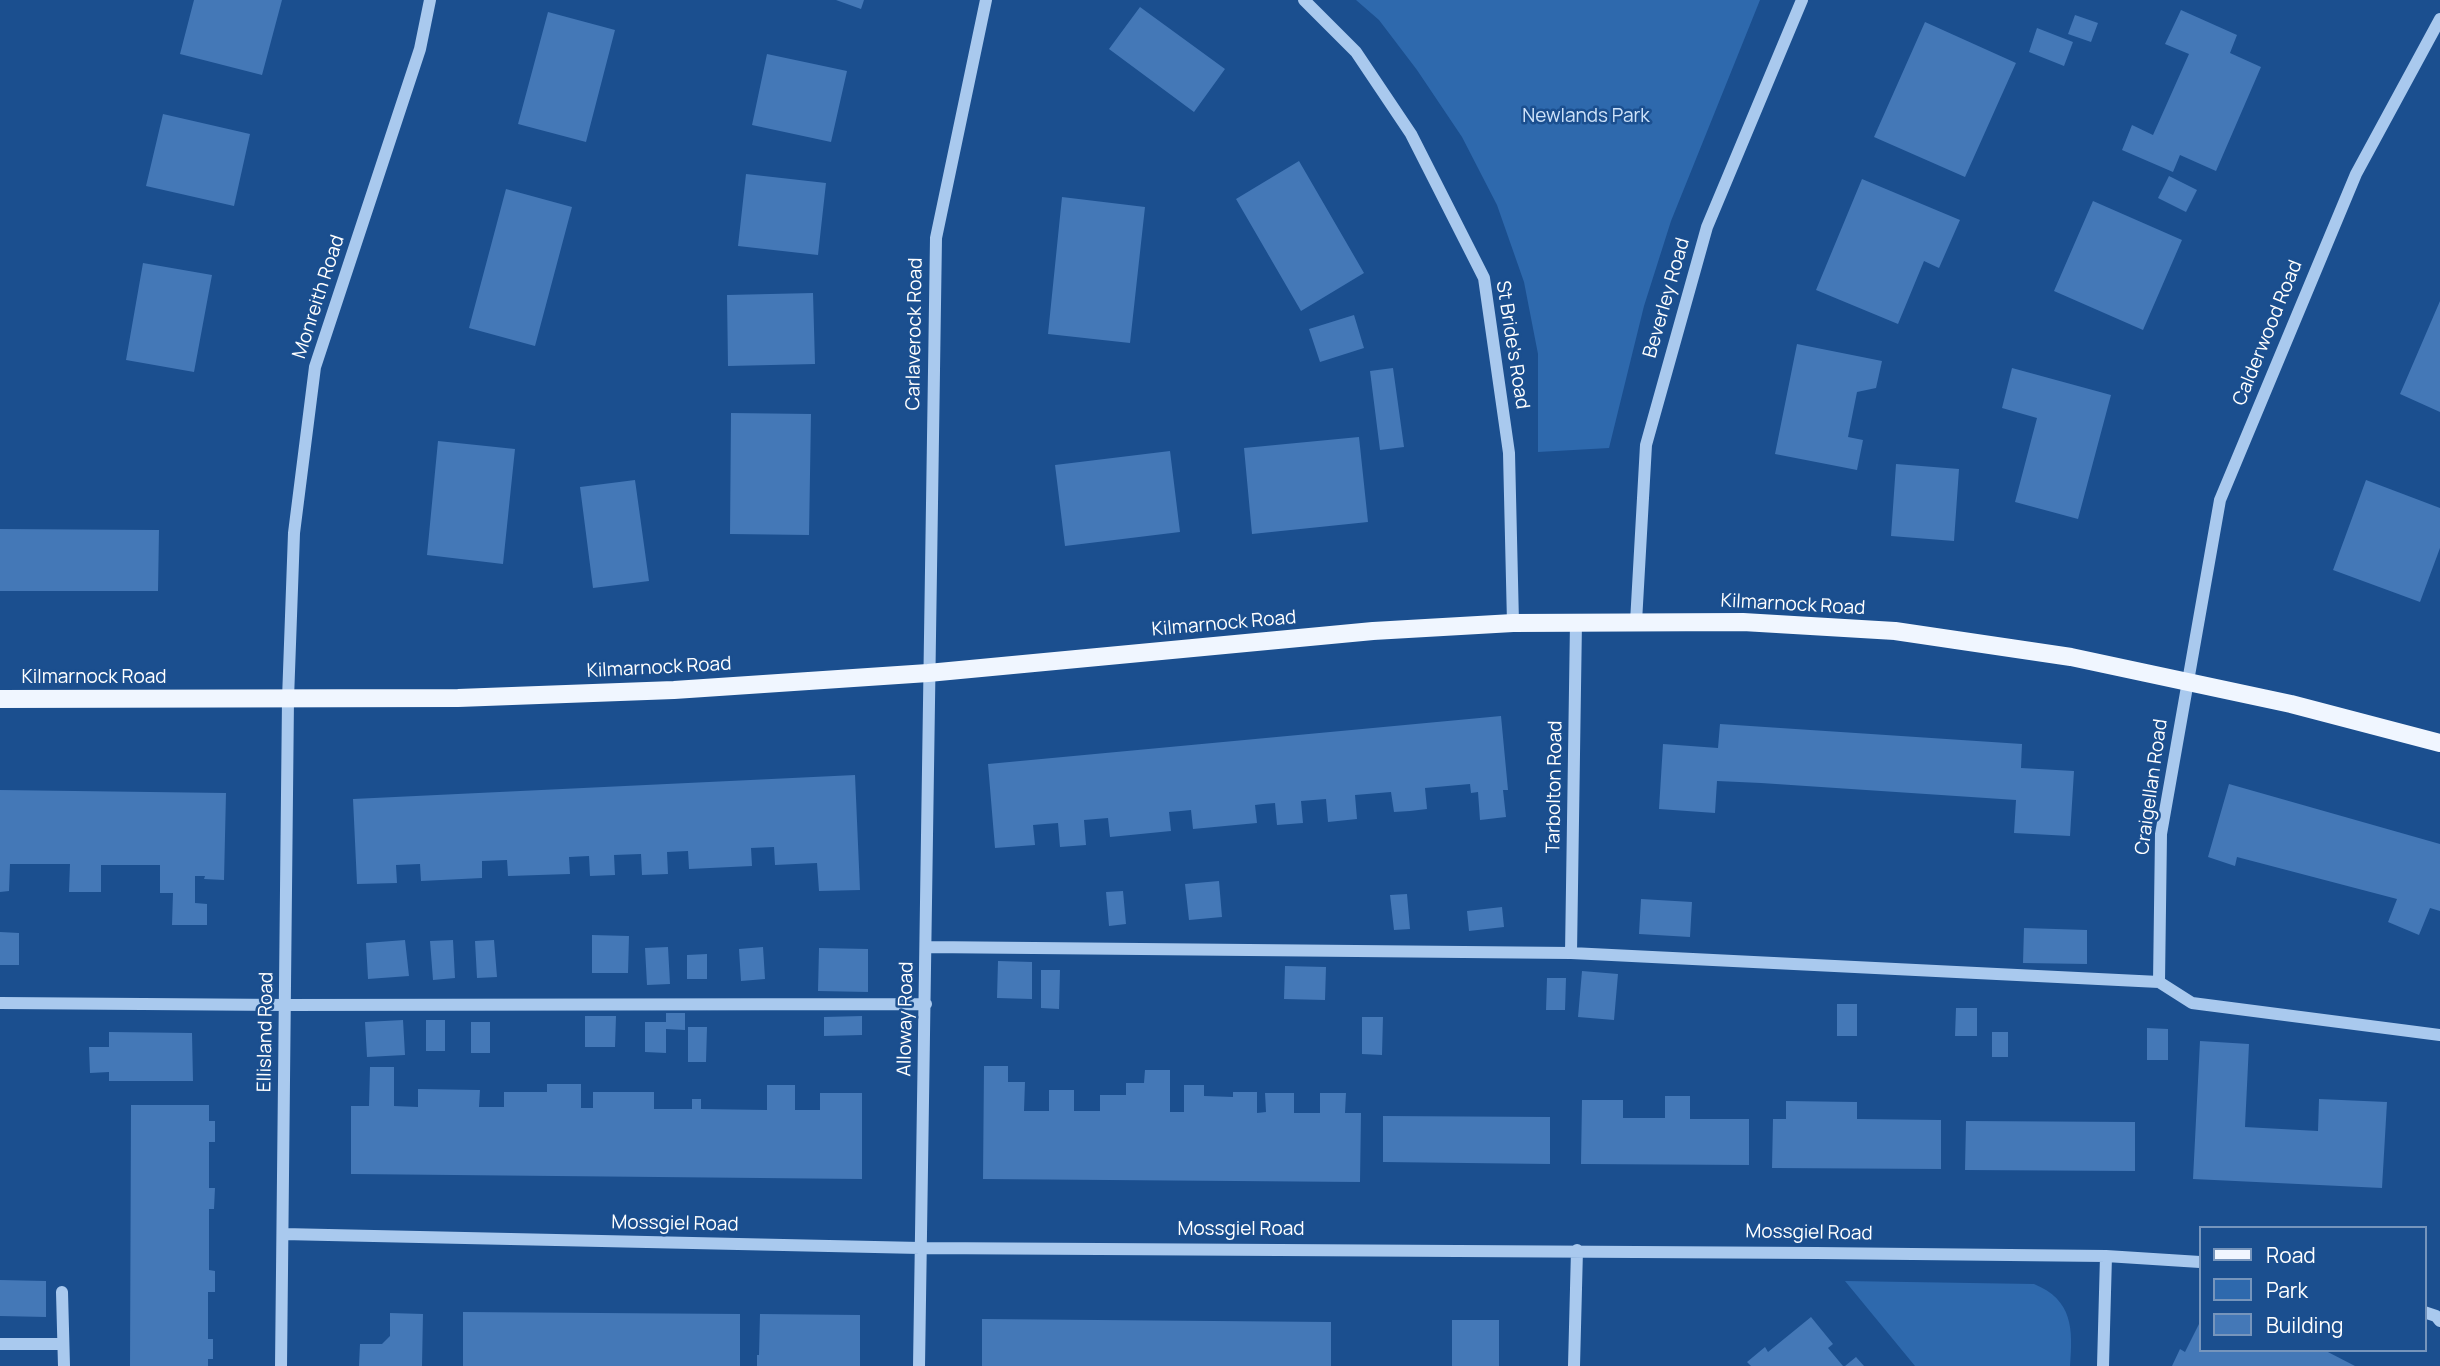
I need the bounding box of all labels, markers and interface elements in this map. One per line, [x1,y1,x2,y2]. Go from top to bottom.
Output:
park label: Newlands Park [1522,106,1650,128]
street label: Monreith Road [288,232,350,362]
street label: Beverley Road [1639,235,1695,361]
street label: Carlaverock Road [902,257,928,411]
street label: Calderwood Road [2228,257,2308,409]
street label: St Bride's Road [1491,279,1533,411]
street label: Kilmarnock Road [1720,590,1866,620]
street label: Kilmarnock Road [1151,606,1297,642]
street label: Kilmarnock Road [586,653,732,683]
street label: Kilmarnock Road [22,667,166,689]
street label: Craigellan Road [2131,718,2173,856]
street label: Tarbolton Road [1542,720,1568,854]
street label: Alloway Road [894,962,918,1076]
street label: Ellisland Road [254,972,278,1092]
street label: Mossgiel Road [611,1211,739,1237]
street label: Mossgiel Road [1177,1219,1305,1241]
street label: Mossgiel Road [1745,1220,1873,1246]
legend [2198,1226,2426,1352]
text: Road [2266,1241,2316,1269]
text: Park [2266,1276,2308,1304]
text: Building [2266,1311,2343,1339]

